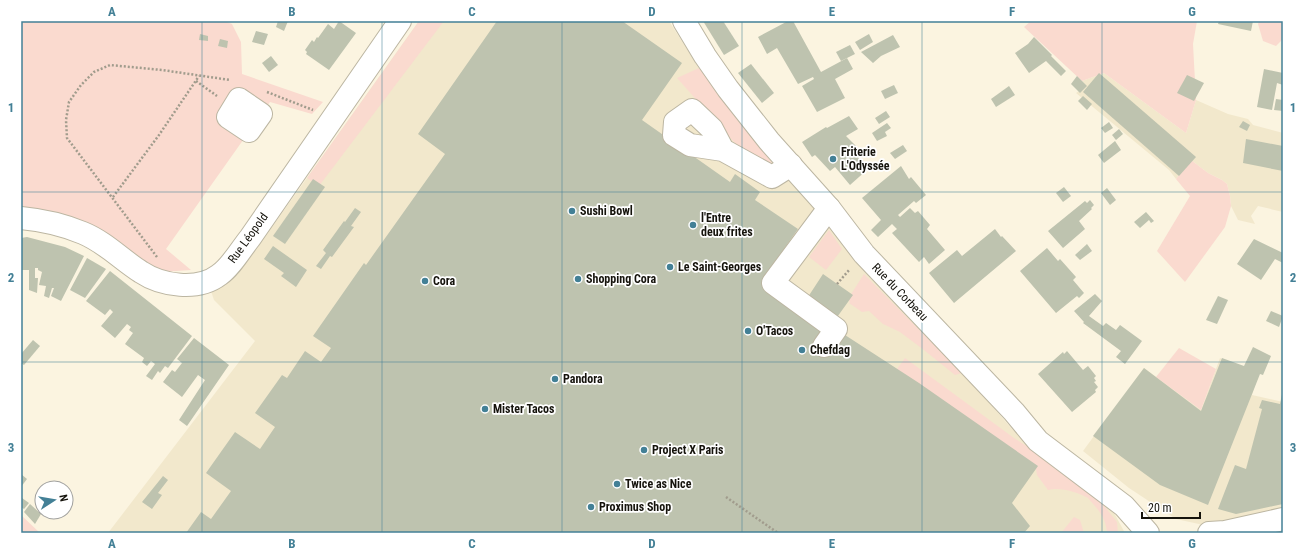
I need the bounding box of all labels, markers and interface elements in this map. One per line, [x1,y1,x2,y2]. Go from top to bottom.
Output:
text: A [108,4,116,19]
text: B [288,4,296,19]
text: C [468,4,476,19]
text: D [648,4,656,19]
text: E [829,4,836,19]
text: F [1009,4,1015,19]
text: G [1188,4,1196,19]
text: 1 [8,100,14,115]
text: 1 [1290,100,1296,115]
place label: Friterie L'Odyssée [841,145,890,173]
marker: Friterie L'Odyssée [828,154,838,164]
place label: Sushi Bowl [580,204,633,218]
marker: Sushi Bowl [567,206,577,216]
street label: Rue Léopold [225,210,271,266]
place label: l'Entre deux frites [701,211,753,239]
marker: l'Entre deux frites [688,220,698,230]
place label: Le Saint-Georges [678,260,762,274]
street label: Rue du Corbeau [869,260,931,324]
marker: Le Saint-Georges [665,262,675,272]
text: 2 [8,270,15,285]
text: 2 [1290,270,1297,285]
place label: Shopping Cora [586,272,657,286]
place label: Cora [433,274,456,288]
marker: Shopping Cora [573,274,583,284]
marker: Cora [420,276,430,286]
place label: O'Tacos [756,324,794,338]
marker: O'Tacos [743,326,753,336]
place label: Chefdag [810,343,850,357]
marker: Chefdag [797,345,807,355]
place label: Pandora [563,372,603,386]
marker: Pandora [550,374,560,384]
place label: Mister Tacos [493,402,555,416]
marker: Mister Tacos [480,404,490,414]
text: 3 [8,440,14,455]
text: 3 [1290,440,1296,455]
place label: Project X Paris [652,443,724,457]
marker: Project X Paris [639,445,649,455]
place label: Twice as Nice [625,477,692,491]
marker: Twice as Nice [612,479,622,489]
north arrow [34,480,74,520]
text: N [56,493,70,503]
scale bar [1142,494,1200,520]
place label: Proximus Shop [599,500,671,514]
text: 20 m [1148,501,1172,515]
marker: Proximus Shop [586,502,596,512]
text: A [108,536,116,551]
text: B [288,536,296,551]
text: C [468,536,476,551]
text: D [648,536,656,551]
text: E [829,536,836,551]
text: F [1009,536,1015,551]
text: G [1188,536,1196,551]

